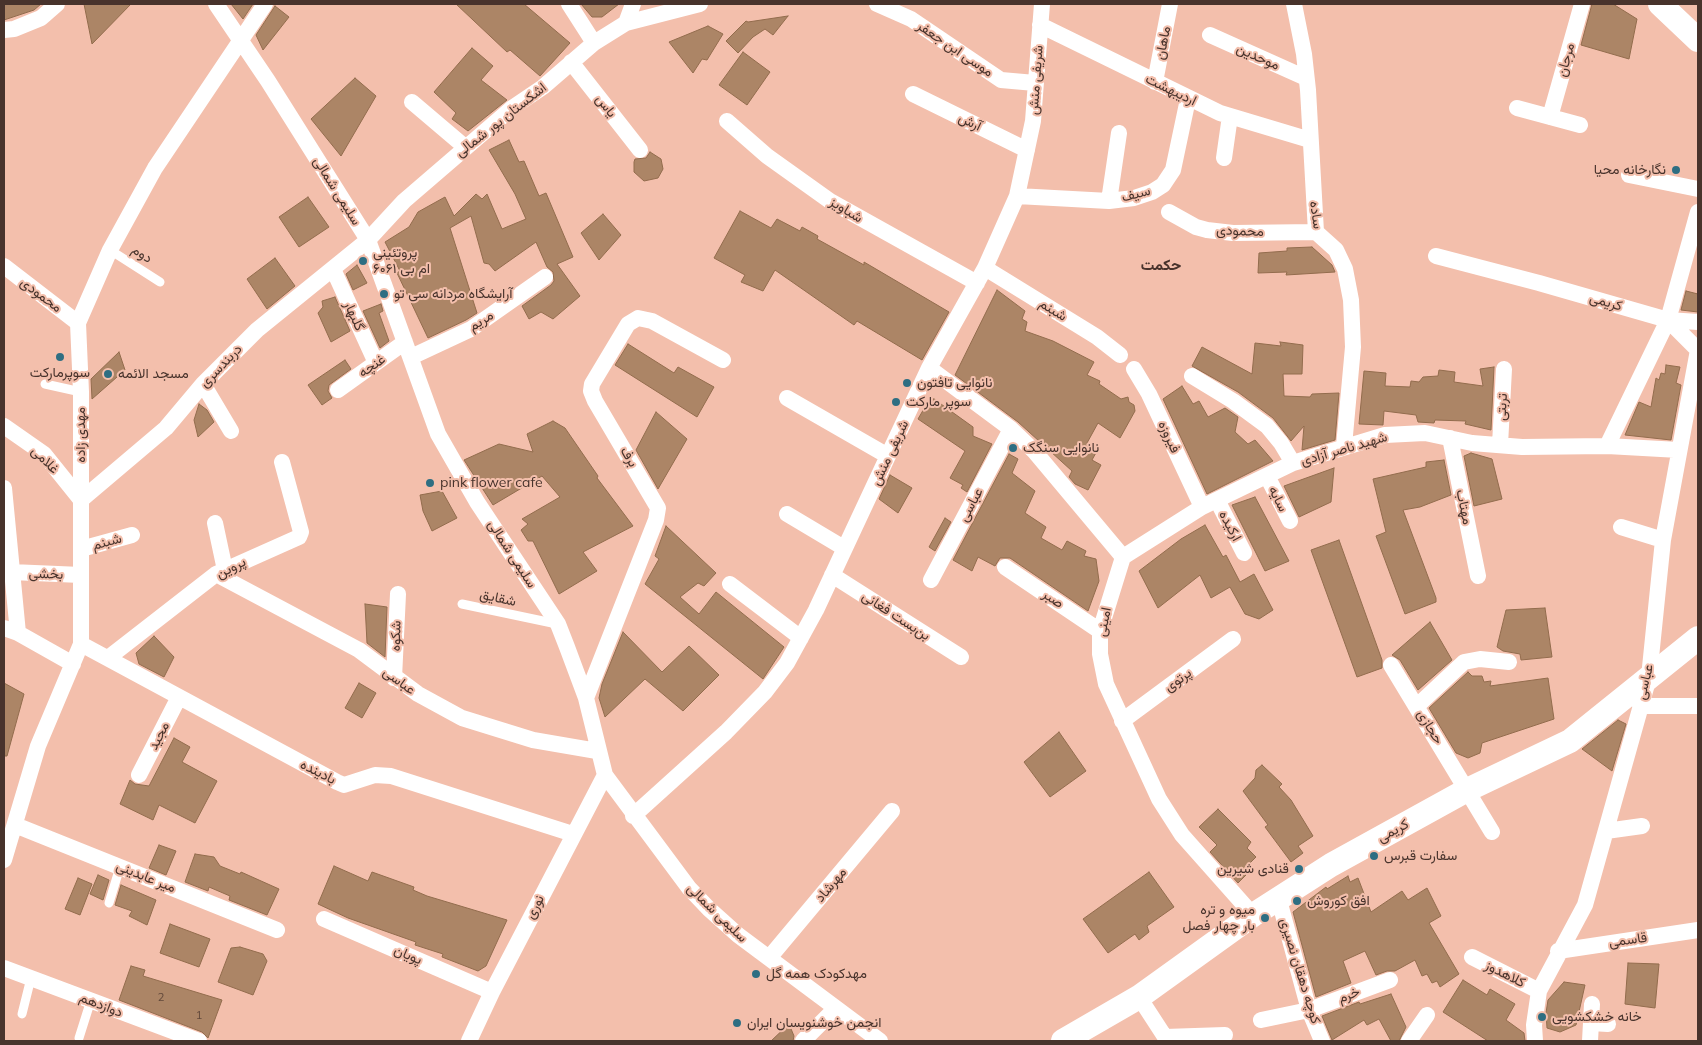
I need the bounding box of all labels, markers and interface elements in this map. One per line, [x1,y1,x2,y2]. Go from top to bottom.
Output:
street label: موسی ابن جعفر [914,17,996,81]
street label: ماهان [1152,25,1174,61]
street label: موحدین [1234,40,1282,74]
street label: مرجان [1553,41,1579,79]
street label: شریفی منش [1025,44,1047,116]
street label: اردیبهشت [1143,70,1199,110]
street label: اشکستان پور شمالی [452,79,550,161]
street label: یاس [592,91,620,121]
street label: آرش [956,109,984,135]
street label: سلیمی شمالی [309,154,365,228]
place label: نگارخانه محیا [1594,162,1666,178]
marker: نگارخانه محیا [1670,164,1682,176]
street label: سیف [1120,182,1152,206]
street label: شباویز [826,194,866,226]
street label: ساده [1306,200,1326,230]
street label: محمودی [1216,222,1264,240]
street label: دوم [129,241,155,267]
place label: پروتئینی ام بی ۶۰۶۱ [373,245,430,278]
marker: پروتئینی ام بی ۶۰۶۱ [357,255,369,267]
district label: حکمت [1141,256,1181,274]
street label: محمودی [17,274,65,316]
place label: آرایشگاه مردانه سی تو [394,286,512,302]
marker: آرایشگاه مردانه سی تو [378,288,390,300]
street label: کریمی [1588,289,1624,315]
street label: شبنم [1036,295,1070,325]
street label: گلبهار [340,298,368,334]
street label: مریم [465,307,497,335]
street label: دربندسری [196,341,246,391]
marker: سوپرمارکت [54,351,66,363]
street label: غنچه [355,351,389,381]
place label: سوپرمارکت [30,365,90,381]
place label: مسجد الائمه [118,366,189,382]
marker: مسجد الائمه [102,368,114,380]
place label: نانوایی تافتون [917,375,993,391]
marker: نانوایی تافتون [901,377,913,389]
street label: تربتی [1493,393,1511,421]
place label: سوپر مارکت [906,394,971,410]
marker: سوپر مارکت [890,396,902,408]
street label: مهدی زاده [73,407,89,463]
street label: شریفی منش [868,418,912,488]
street label: فیروزه [1154,418,1184,456]
street label: شهید ناصر آزادی [1299,429,1389,469]
place label: نانوایی سنگک [1023,440,1099,456]
marker: نانوایی سنگک [1007,442,1019,454]
street label: غلامی [28,443,62,477]
street label: برف [616,444,642,470]
place label: pink flower cafe [440,475,543,491]
marker: pink flower cafe [424,477,436,489]
street label: سایه [1265,483,1291,515]
street label: عباسی [955,485,987,525]
street label: مهتاب [1452,488,1476,526]
street label: ارکیده [1215,508,1245,544]
street label: سلیمی شمالی [484,517,540,591]
street label: شبنم [91,530,123,554]
street label: پروین [213,553,249,583]
street label: بخشی [28,565,64,583]
street label: شقایق [478,586,518,610]
street label: صبر [1039,586,1067,612]
street label: بن‌بست فغانی [859,588,933,644]
street label: امینی [1093,606,1115,638]
street label: شکوه [387,620,405,652]
street label: عباسی [1633,663,1657,701]
street label: عباسی [380,664,418,698]
street label: پرتوی [1161,664,1195,696]
street label: حجازی [1413,707,1447,747]
street label: مجید [145,719,173,753]
street label: بادینده [297,756,339,788]
street label: کریمی [1374,816,1412,846]
place label: سفارت قبرس [1384,848,1457,864]
marker: سفارت قبرس [1368,850,1380,862]
street label: میر عابدینی [114,857,178,897]
place label: قنادی شیرین [1217,861,1289,877]
marker: قنادی شیرین [1293,863,1305,875]
street label: مهرشاد [812,864,850,906]
street label: سلیمی شمالی [683,880,751,946]
street label: نوری [522,892,548,922]
place label: افق کوروش [1307,893,1370,909]
marker: افق کوروش [1291,895,1303,907]
place label: میوه و تره بار چهار فصل [1182,902,1255,934]
marker: میوه و تره بار چهار فصل [1259,912,1271,924]
street label: کوچه دهقان نصیری [1276,916,1324,1026]
street label: قاسمی [1608,929,1648,951]
street label: پویان [391,942,425,968]
street label: کلاهدوز [1482,957,1528,991]
place label: مهدکودک همه گل [766,966,867,982]
marker: مهدکودک همه گل [750,968,762,980]
street label: خرم [1336,983,1362,1007]
street label: دوازدهم [77,989,125,1021]
house number: 2 [158,991,164,1005]
house number: 1 [196,1009,202,1023]
place label: خانه خشکشویی [1552,1009,1642,1025]
marker: خانه خشکشویی [1536,1011,1548,1023]
place label: انجمن خوشنویسان ایران [747,1015,881,1031]
marker: انجمن خوشنویسان ایران [731,1017,743,1029]

